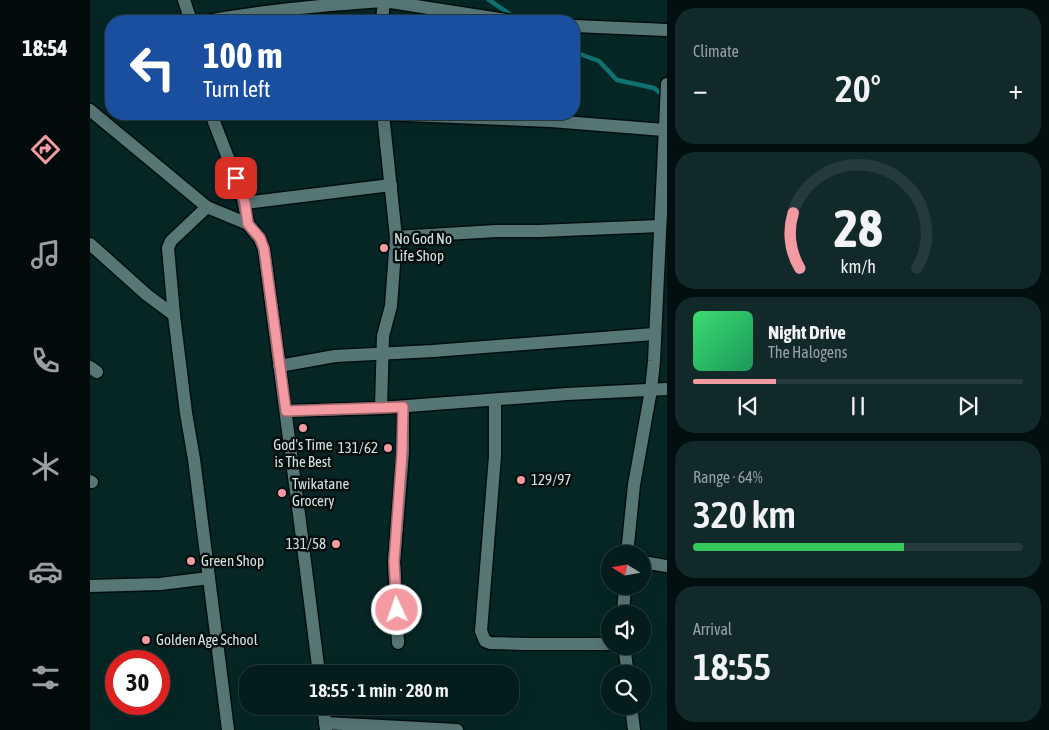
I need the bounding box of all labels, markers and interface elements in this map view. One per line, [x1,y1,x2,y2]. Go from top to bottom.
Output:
text: 18:54 [22,35,68,61]
icon: left [120,35,185,100]
text: 100 m [203,35,282,75]
text: Climate [693,42,739,60]
text: 20° [835,67,881,110]
text: − [693,73,708,105]
text: + [1008,73,1023,105]
text: Turn left [203,76,270,102]
icon: directions [28,132,63,167]
pin [215,157,257,199]
icon: arrive [222,164,250,192]
text: 28 [834,198,882,258]
place label: No God No Life Shop [394,230,452,264]
icon: music [28,237,63,272]
marker: No God No Life Shop [378,242,390,254]
text: km/h [840,256,876,277]
text: Night Drive [768,321,846,343]
icon: phone [28,343,63,378]
text: The Halogens [768,343,848,361]
icon: previous [734,392,762,420]
icon: pause [844,392,872,420]
icon: next [954,392,982,420]
marker: God's Time is The Best [297,422,309,434]
place label: God's Time is The Best [273,436,333,470]
place label: 131/62 [338,439,378,456]
marker: 131/62 [382,442,394,454]
icon: climate [28,449,63,484]
text: Range · 64% [693,468,763,486]
place label: 129/97 [531,471,571,488]
marker: 129/97 [515,474,527,486]
place label: Twikatane Grocery [292,475,350,509]
marker: Twikatane Grocery [276,487,288,499]
text: 320 km [693,493,796,536]
place label: 131/58 [286,535,326,552]
marker: 131/58 [330,538,342,550]
north arrow [601,545,651,595]
map controls [601,545,651,715]
place label: Green Shop [201,552,264,569]
icon: car [28,554,63,589]
marker: Green Shop [185,555,197,567]
position arrow [370,583,422,635]
button: sound [601,605,651,655]
text: Arrival [693,620,732,638]
place label: Golden Age School [156,631,258,648]
marker: Golden Age School [140,634,152,646]
text: 18:55 [693,645,771,688]
speed limit sign: 30 [105,650,170,715]
icon: filters [28,660,63,695]
button: search [601,665,651,715]
text: 18:55 · 1 min · 280 m [309,679,449,701]

